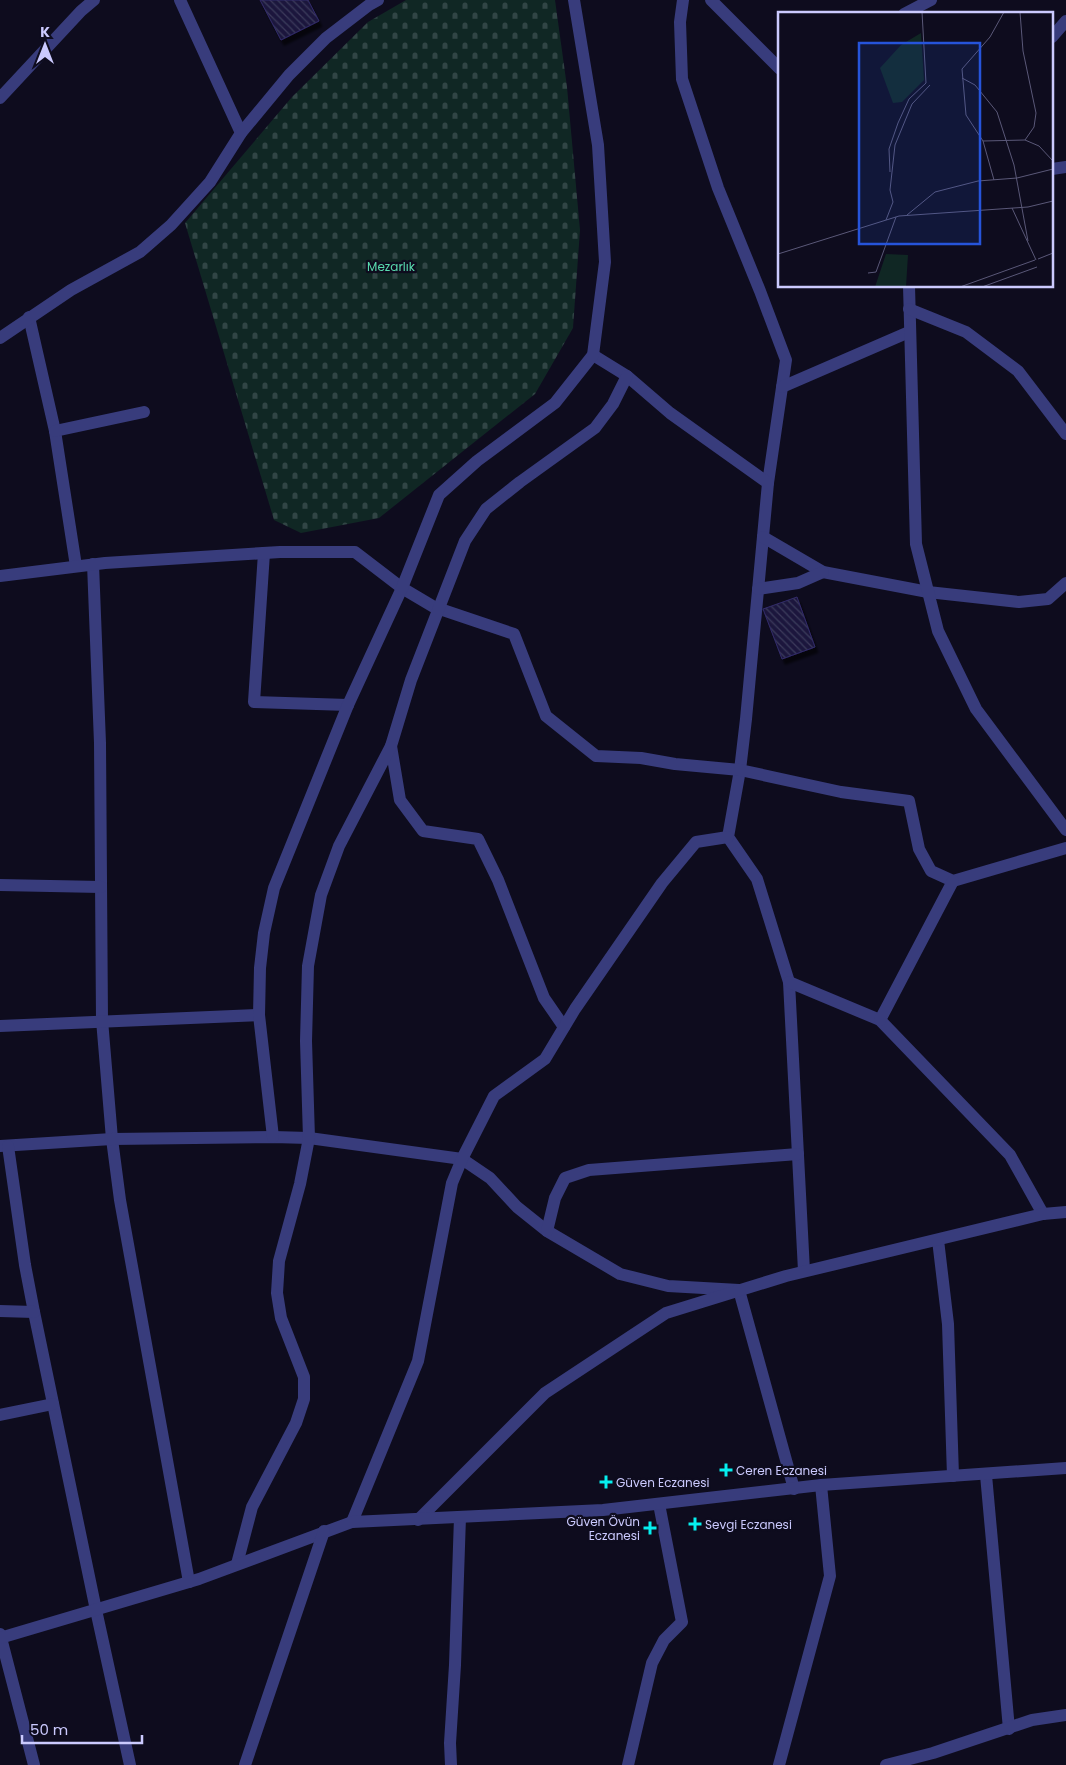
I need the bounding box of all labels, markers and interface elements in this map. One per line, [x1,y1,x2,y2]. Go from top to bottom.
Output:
inset map [778,12,1054,288]
north arrow [20,20,70,70]
text: K [40,22,50,42]
park label: Mezarlık [367,258,416,275]
place label: Ceren Eczanesi [736,1462,827,1479]
marker: Ceren Eczanesi [720,1464,732,1476]
place label: Güven Eczanesi [616,1474,709,1491]
marker: Güven Eczanesi [600,1476,612,1488]
place label: Güven Övün Eczanesi [566,1513,640,1544]
place label: Sevgi Eczanesi [705,1516,792,1533]
marker: Sevgi Eczanesi [689,1518,701,1530]
marker: Güven Övün Eczanesi [644,1522,656,1534]
scale bar [22,1712,142,1744]
text: 50 m [30,1719,68,1740]

